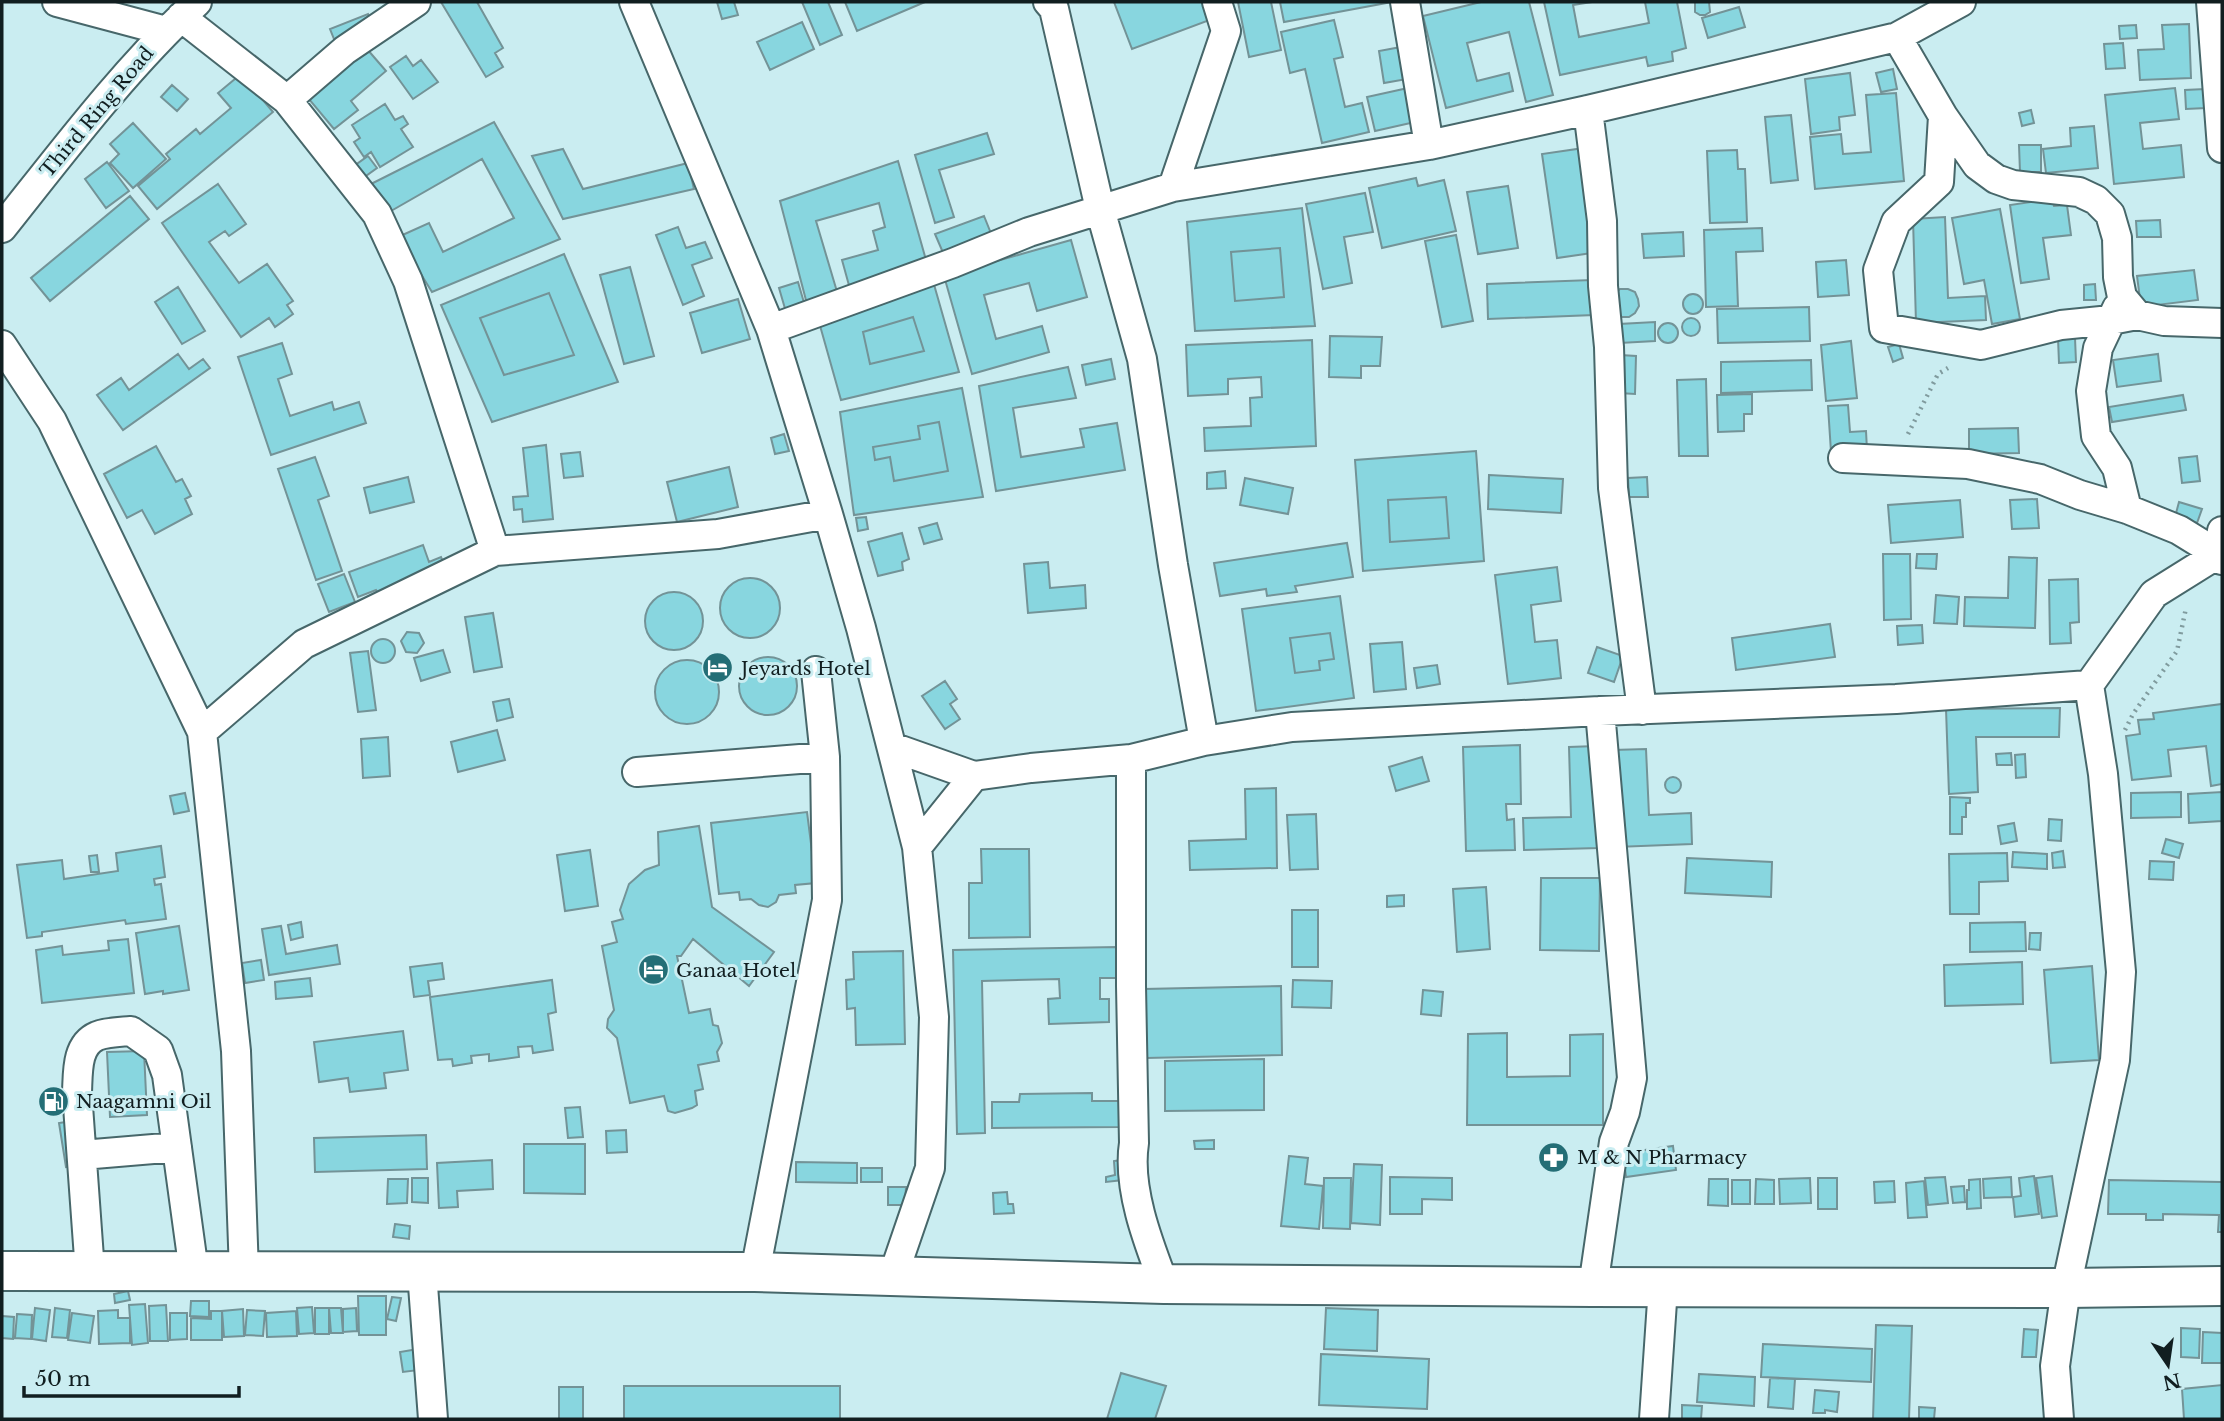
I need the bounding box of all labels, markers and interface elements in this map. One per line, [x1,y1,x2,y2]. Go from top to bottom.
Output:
street label: Third Ring Road [36,42,159,182]
hotel icon: Jeyards Hotel [701,651,735,685]
place label: Jeyards Hotel [738,657,871,680]
hotel icon: Ganaa Hotel [636,953,670,987]
place label: Ganaa Hotel [676,959,796,982]
fuel station icon: Naagamni Oil [36,1084,70,1118]
place label: Naagamni Oil [76,1090,211,1113]
pharmacy icon: M & N Pharmacy [1537,1140,1571,1174]
place label: M & N Pharmacy [1577,1146,1747,1169]
north arrow [2133,1330,2203,1400]
scale bar [24,1354,240,1398]
text: 50 m [35,1366,91,1392]
text: N [2160,1368,2183,1394]

